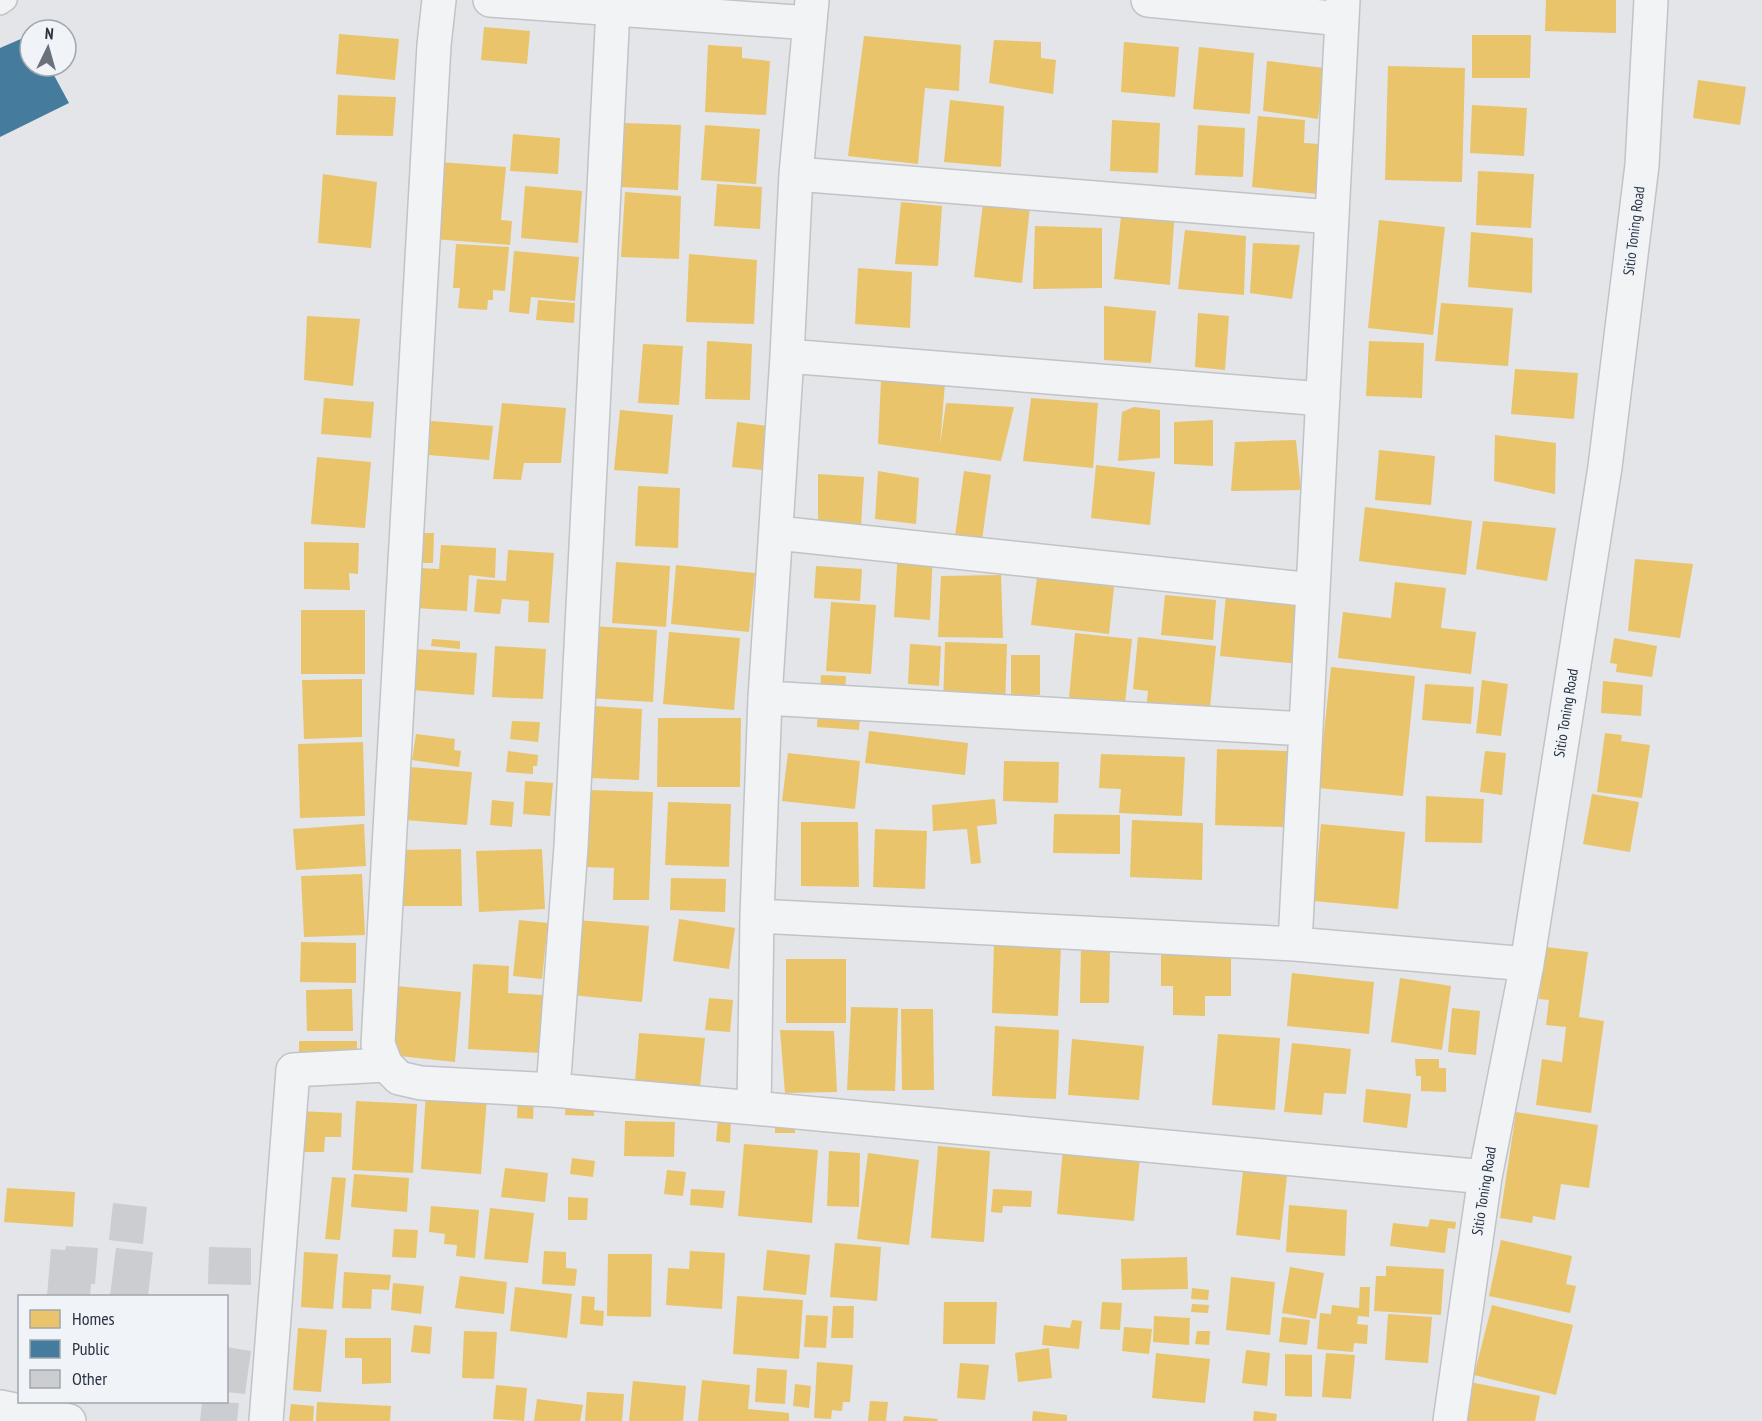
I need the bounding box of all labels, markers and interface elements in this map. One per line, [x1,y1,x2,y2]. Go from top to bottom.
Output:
north arrow [18,18,78,78]
text: N [44,23,54,43]
street label: Sitio Toning Road [1619,185,1648,277]
street label: Sitio Toning Road [1549,667,1582,759]
street label: Sitio Toning Road [1467,1145,1500,1237]
legend [18,1295,228,1403]
text: Homes [72,1307,115,1330]
text: Public [72,1337,110,1360]
text: Other [72,1367,107,1390]

